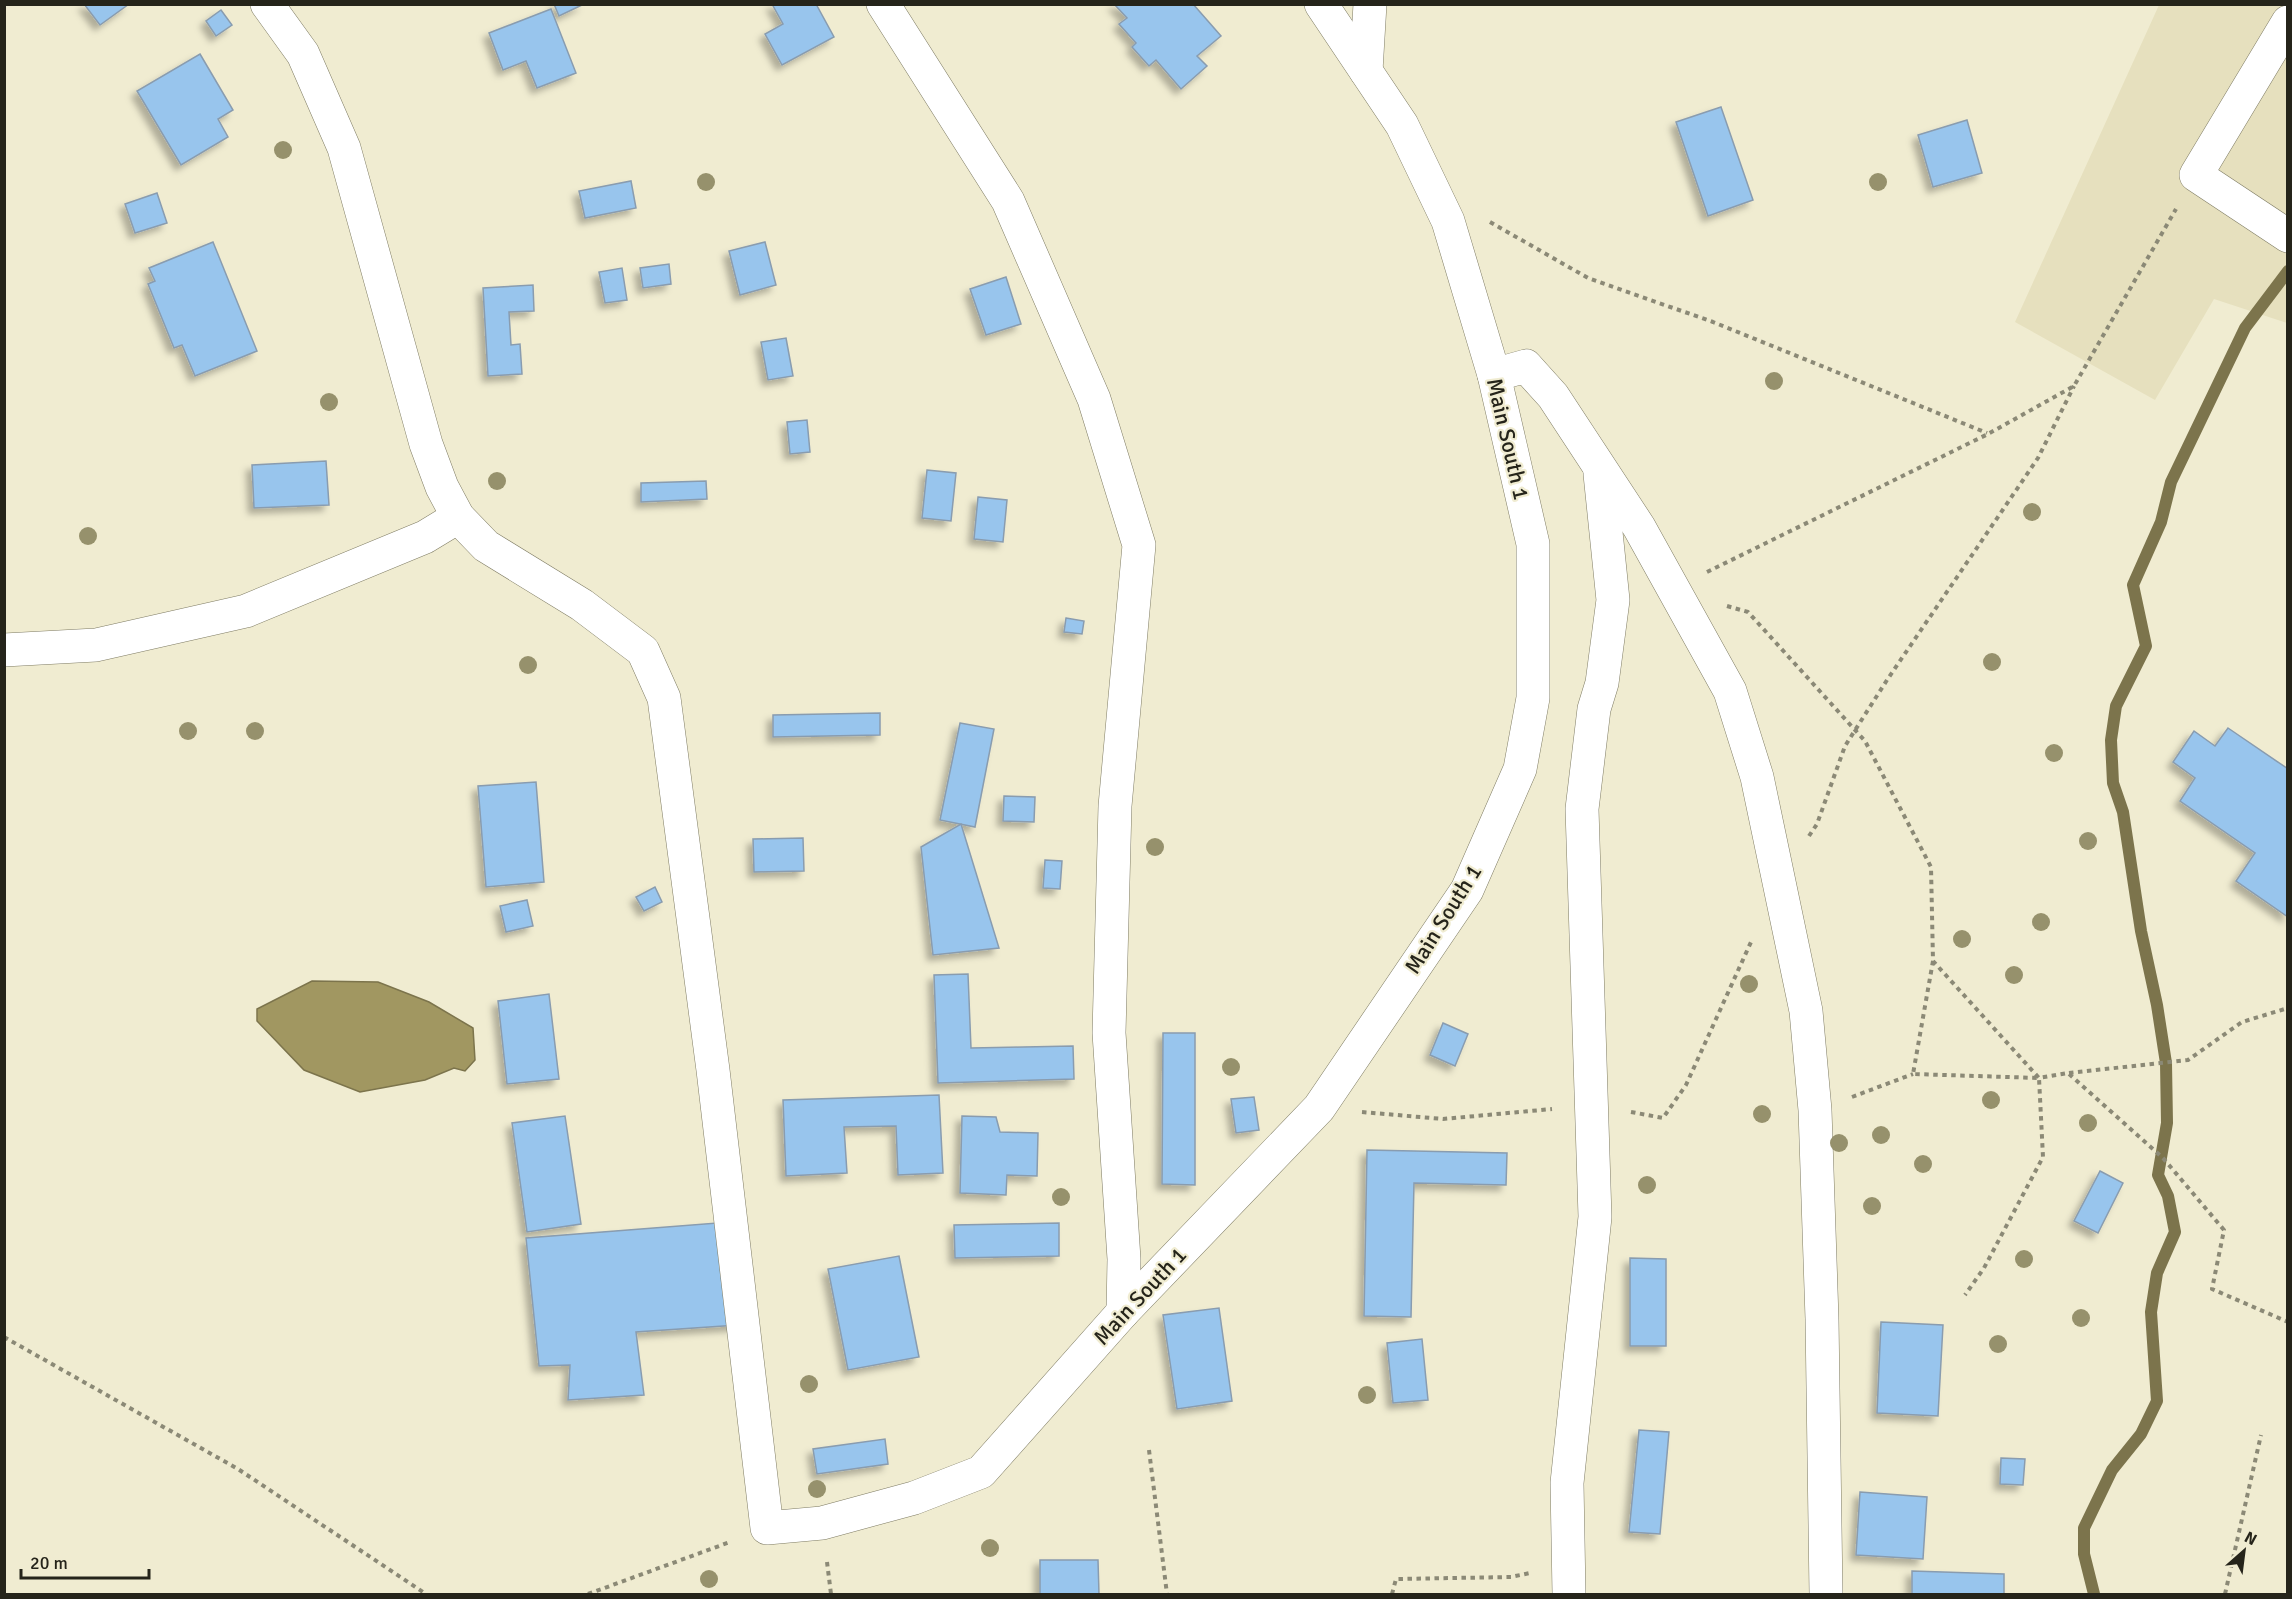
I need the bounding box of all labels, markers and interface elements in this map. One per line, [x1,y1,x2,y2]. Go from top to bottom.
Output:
street label: Main South 1 [1481,376,1535,502]
street label: Main South 1 [1399,859,1487,979]
street label: Main South 1 [1088,1242,1192,1350]
north arrow [2214,1521,2274,1581]
text: N [2241,1527,2260,1550]
scale bar [21,1542,148,1580]
text: 20 m [30,1552,68,1574]

